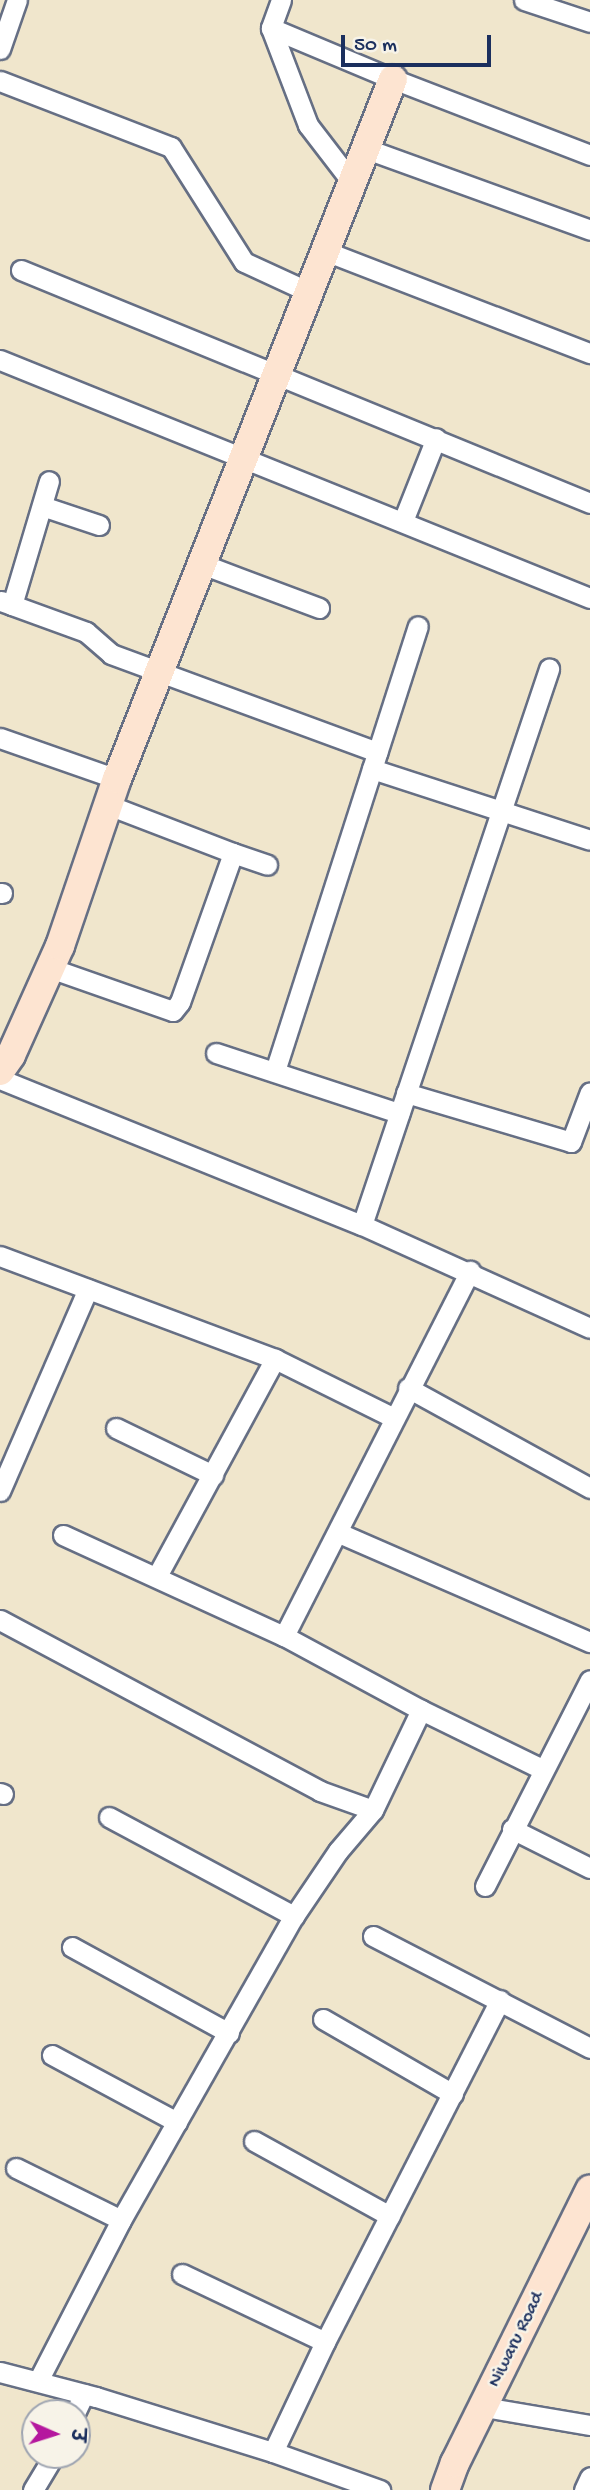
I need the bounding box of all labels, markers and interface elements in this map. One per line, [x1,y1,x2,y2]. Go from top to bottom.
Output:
scale bar [345,21,496,65]
text: 50 m [354,34,397,59]
street label: Niwaru Road [484,2289,550,2391]
north arrow [21,2399,91,2469]
text: उ [64,2428,87,2442]

